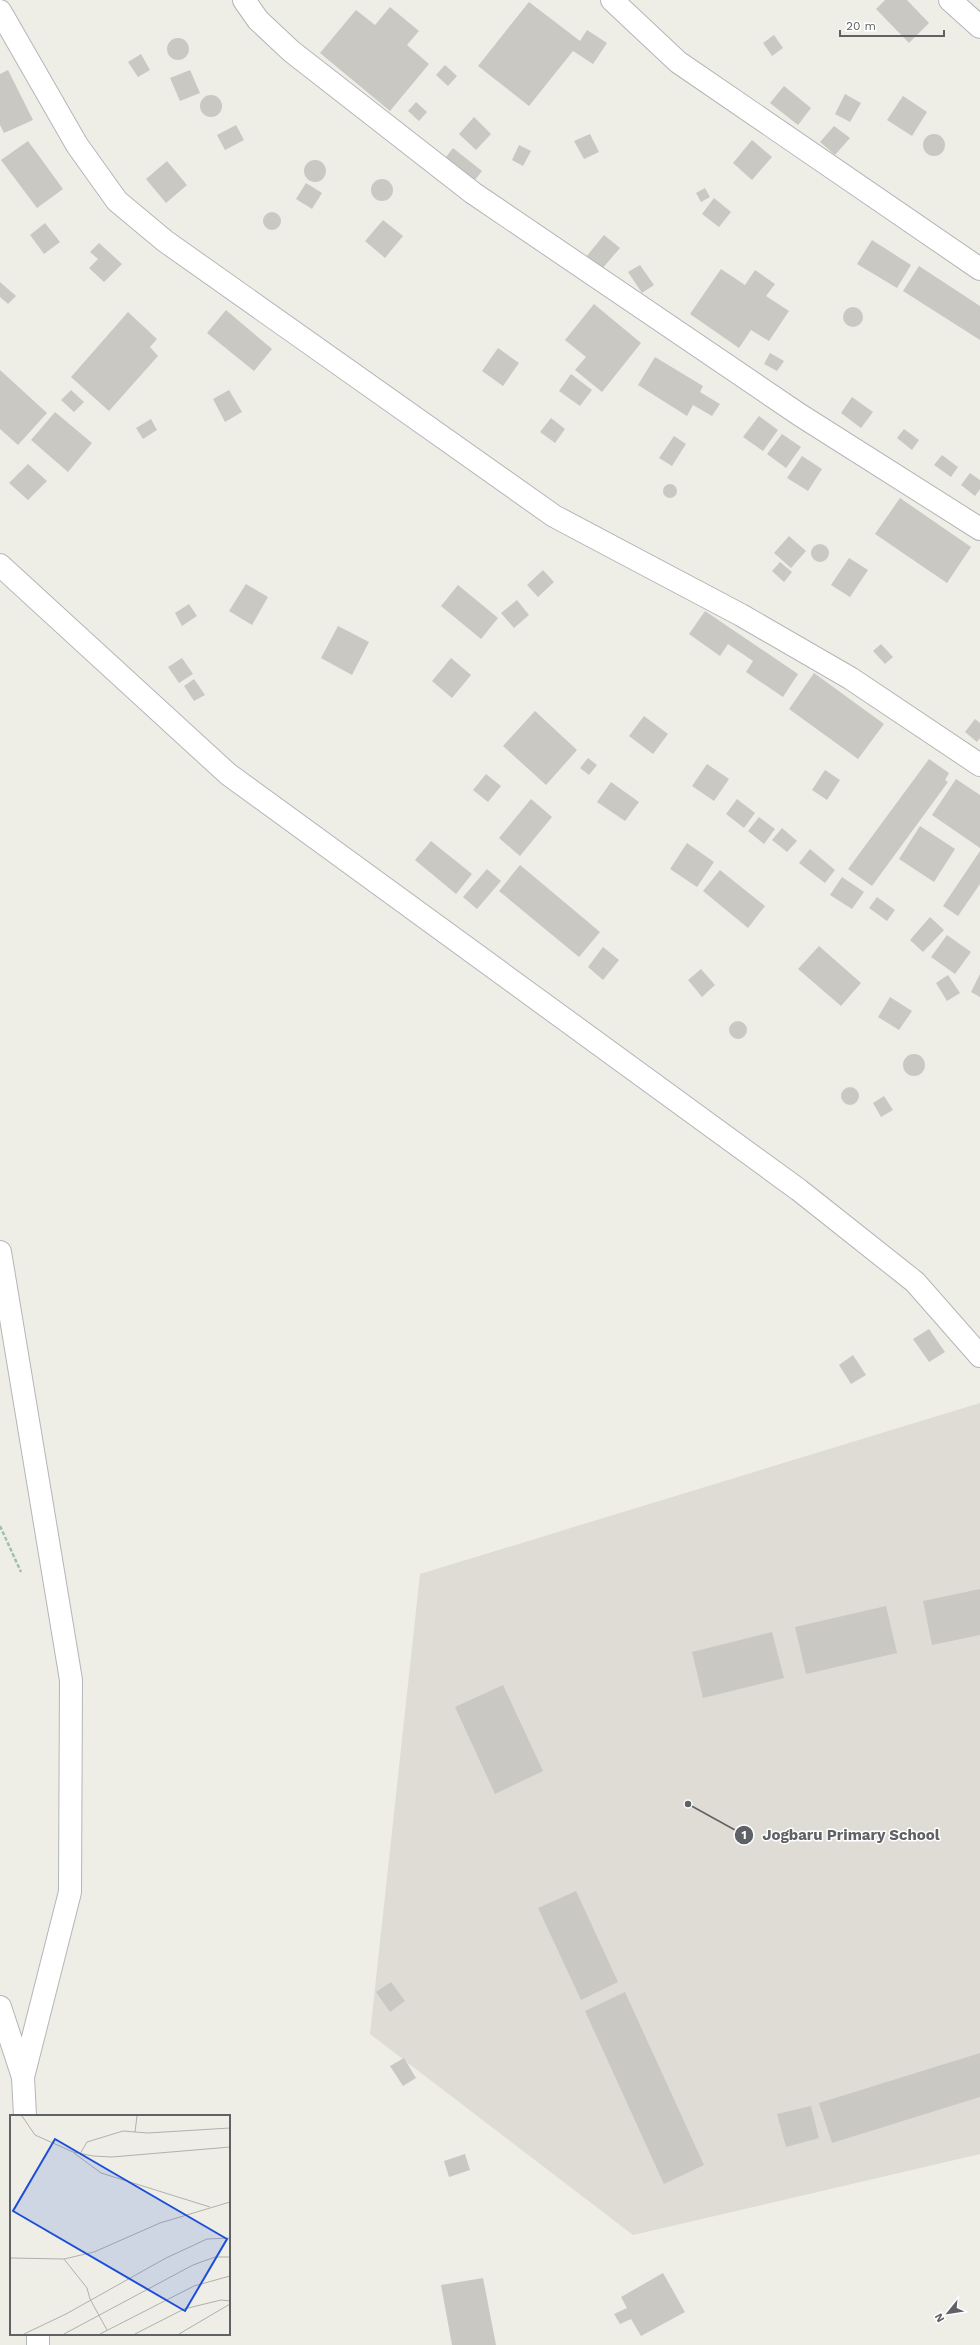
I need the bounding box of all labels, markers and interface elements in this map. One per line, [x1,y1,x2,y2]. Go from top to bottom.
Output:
scale bar [840,12,944,38]
text: 20 m [846,19,876,33]
callout: Jogbaru Primary School [734,1821,948,1848]
text: Jogbaru Primary School [762,1826,940,1844]
text: 1 [741,1828,747,1842]
inset map [10,2115,230,2335]
north arrow [928,2293,968,2333]
text: N [932,2311,947,2325]

